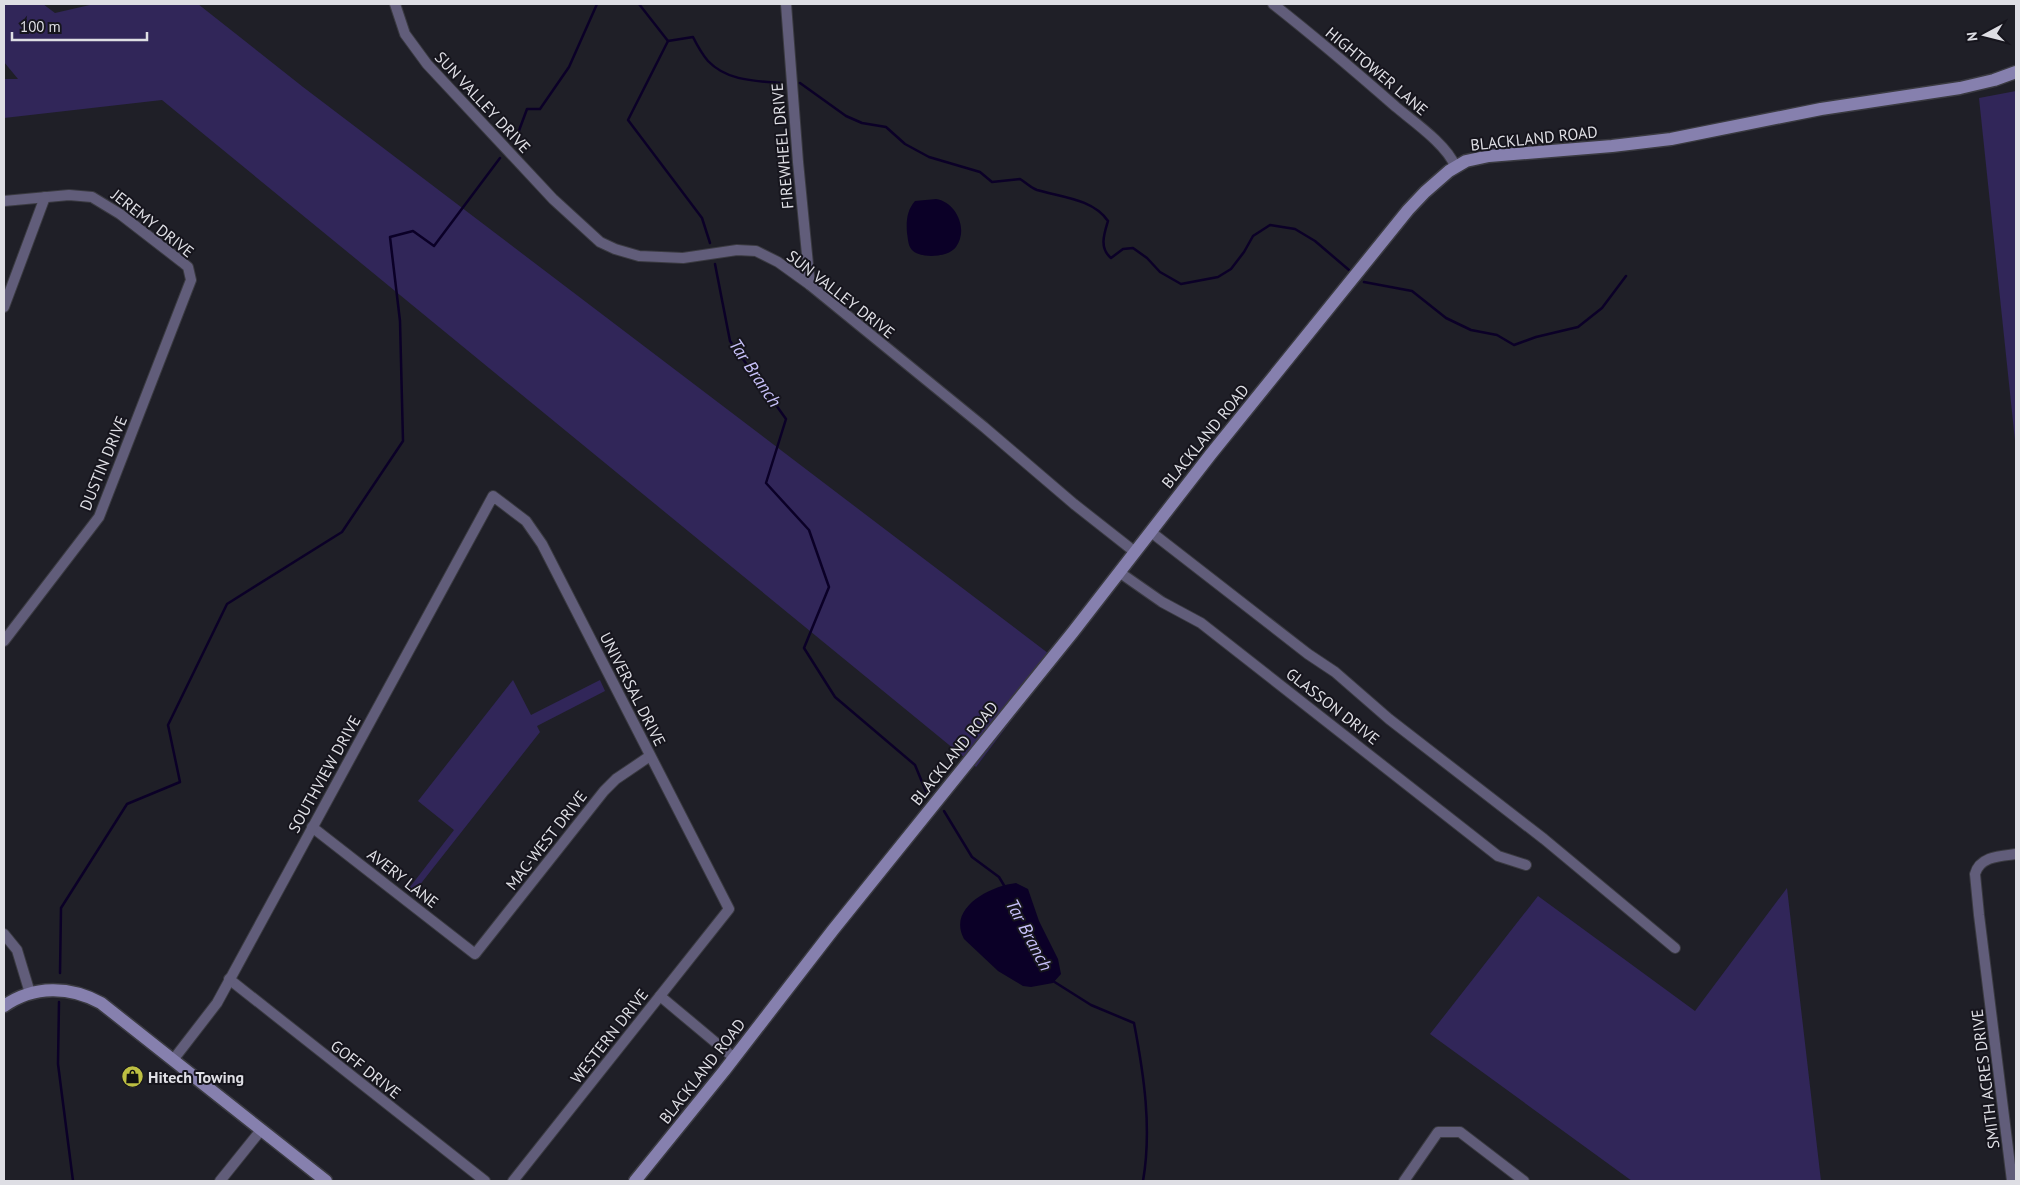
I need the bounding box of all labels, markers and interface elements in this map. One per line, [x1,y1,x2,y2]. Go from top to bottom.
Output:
scale bar [12,10,148,42]
north arrow [1960,10,2010,60]
text: 100 m [20,17,61,36]
street label: HIGHTOWER LANE [1322,22,1432,120]
text: N [1963,31,1982,42]
street label: SUN VALLEY DRIVE [431,47,535,157]
street label: FIREWHEEL DRIVE [767,82,797,210]
street label: BLACKLAND ROAD [1469,121,1599,155]
street label: JEREMY DRIVE [107,184,198,261]
street label: SUN VALLEY DRIVE [783,246,899,342]
water label: Tar Branch [724,334,787,412]
street label: BLACKLAND ROAD [1157,380,1253,492]
street label: DUSTIN DRIVE [75,413,131,513]
street label: UNIVERSAL DRIVE [596,629,670,749]
street label: GLASSON DRIVE [1282,663,1384,749]
street label: BLACKLAND ROAD [906,697,1002,809]
street label: SOUTHVIEW DRIVE [283,712,365,836]
street label: MAC-WEST DRIVE [501,786,591,894]
street label: AVERY LANE [363,844,443,912]
water label: Tar Branch [1001,895,1058,975]
street label: WESTERN DRIVE [566,985,652,1087]
street label: SMITH ACRES DRIVE [1967,1008,2003,1150]
street label: BLACKLAND ROAD [655,1014,749,1128]
street label: GOFF DRIVE [327,1035,405,1103]
shop icon: Hitech Towing [120,1065,144,1089]
place label: Hitech Towing [148,1067,244,1087]

